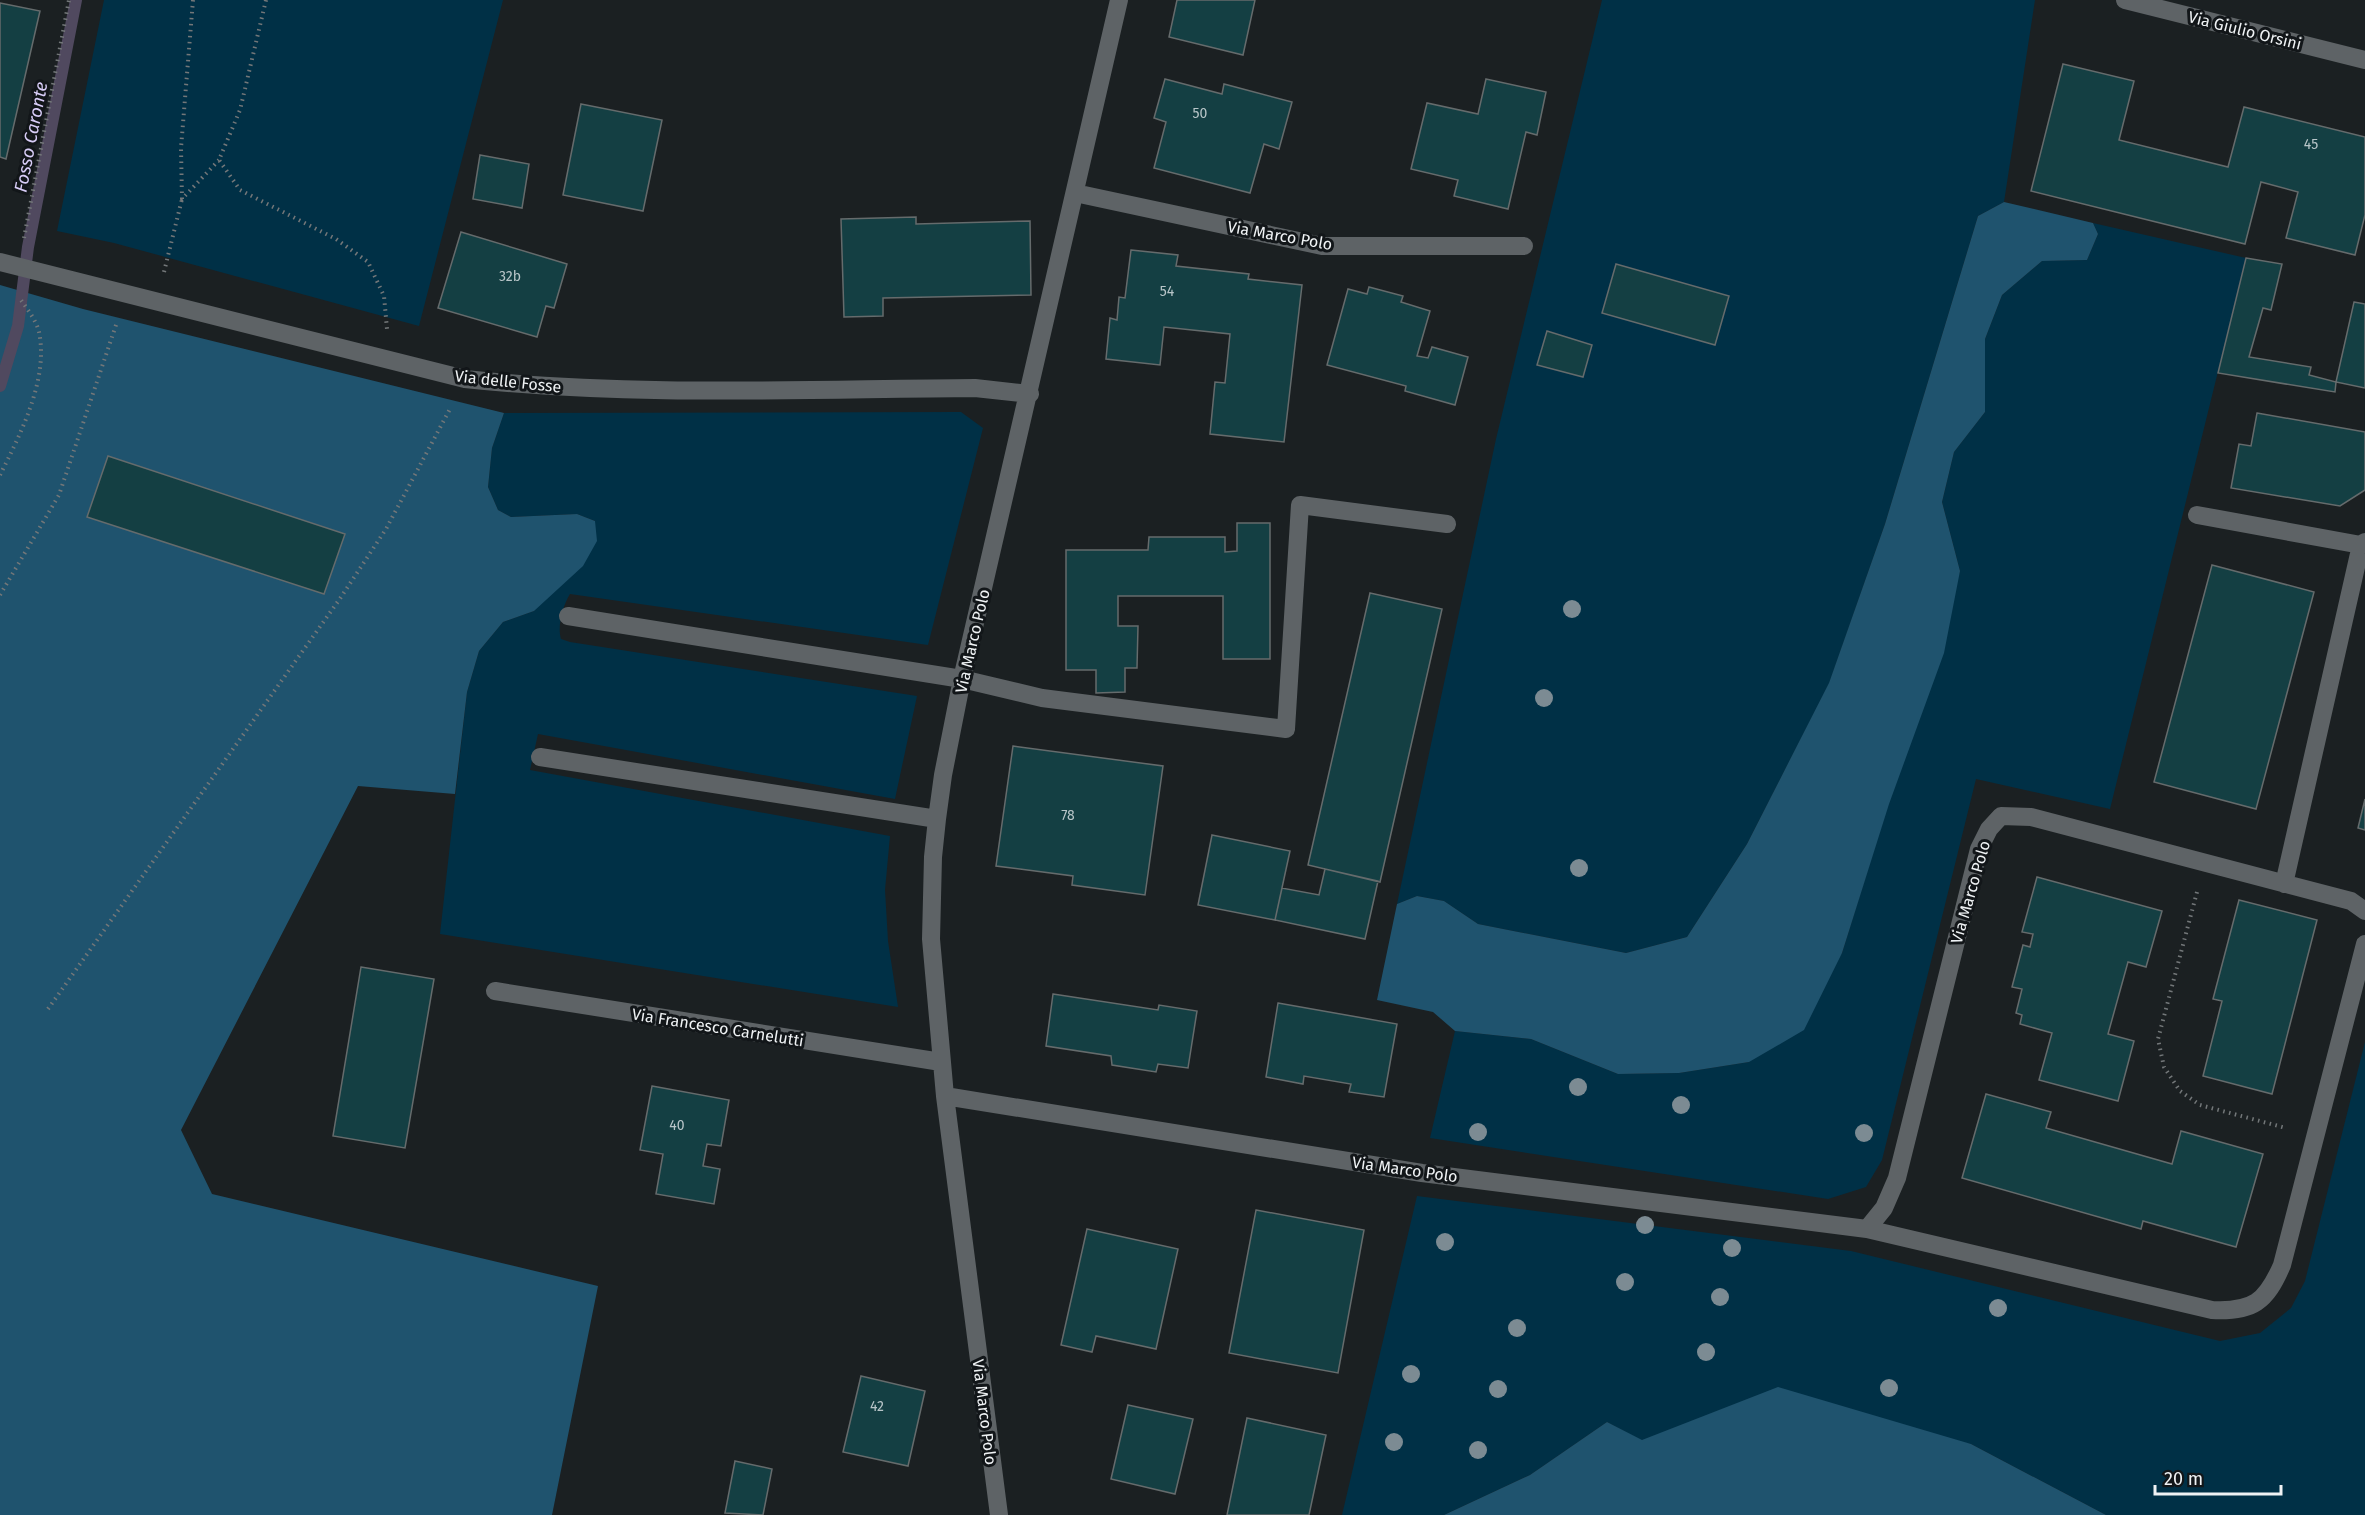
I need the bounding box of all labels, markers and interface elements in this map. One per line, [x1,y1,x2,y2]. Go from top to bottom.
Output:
street label: Via Giulio Orsini [2186,7,2303,54]
water label: Fosso Caronte [9,80,53,194]
house number: 50 [1193,105,1208,122]
house number: 45 [2304,136,2318,153]
street label: Via Marco Polo [1226,217,1334,254]
house number: 32b [499,268,521,285]
house number: 54 [1160,283,1175,300]
street label: Via delle Fosse [454,366,562,397]
street label: Via Marco Polo [951,587,994,695]
house number: 78 [1061,807,1075,824]
street label: Via Marco Polo [1947,838,1994,946]
street label: Via Francesco Carnelutti [631,1005,805,1050]
house number: 40 [669,1117,685,1134]
street label: Via Marco Polo [1351,1153,1459,1186]
street label: Via Marco Polo [969,1358,1000,1466]
house number: 42 [870,1398,884,1415]
scale bar [2155,1458,2281,1496]
text: 20 m [2164,1468,2203,1490]

